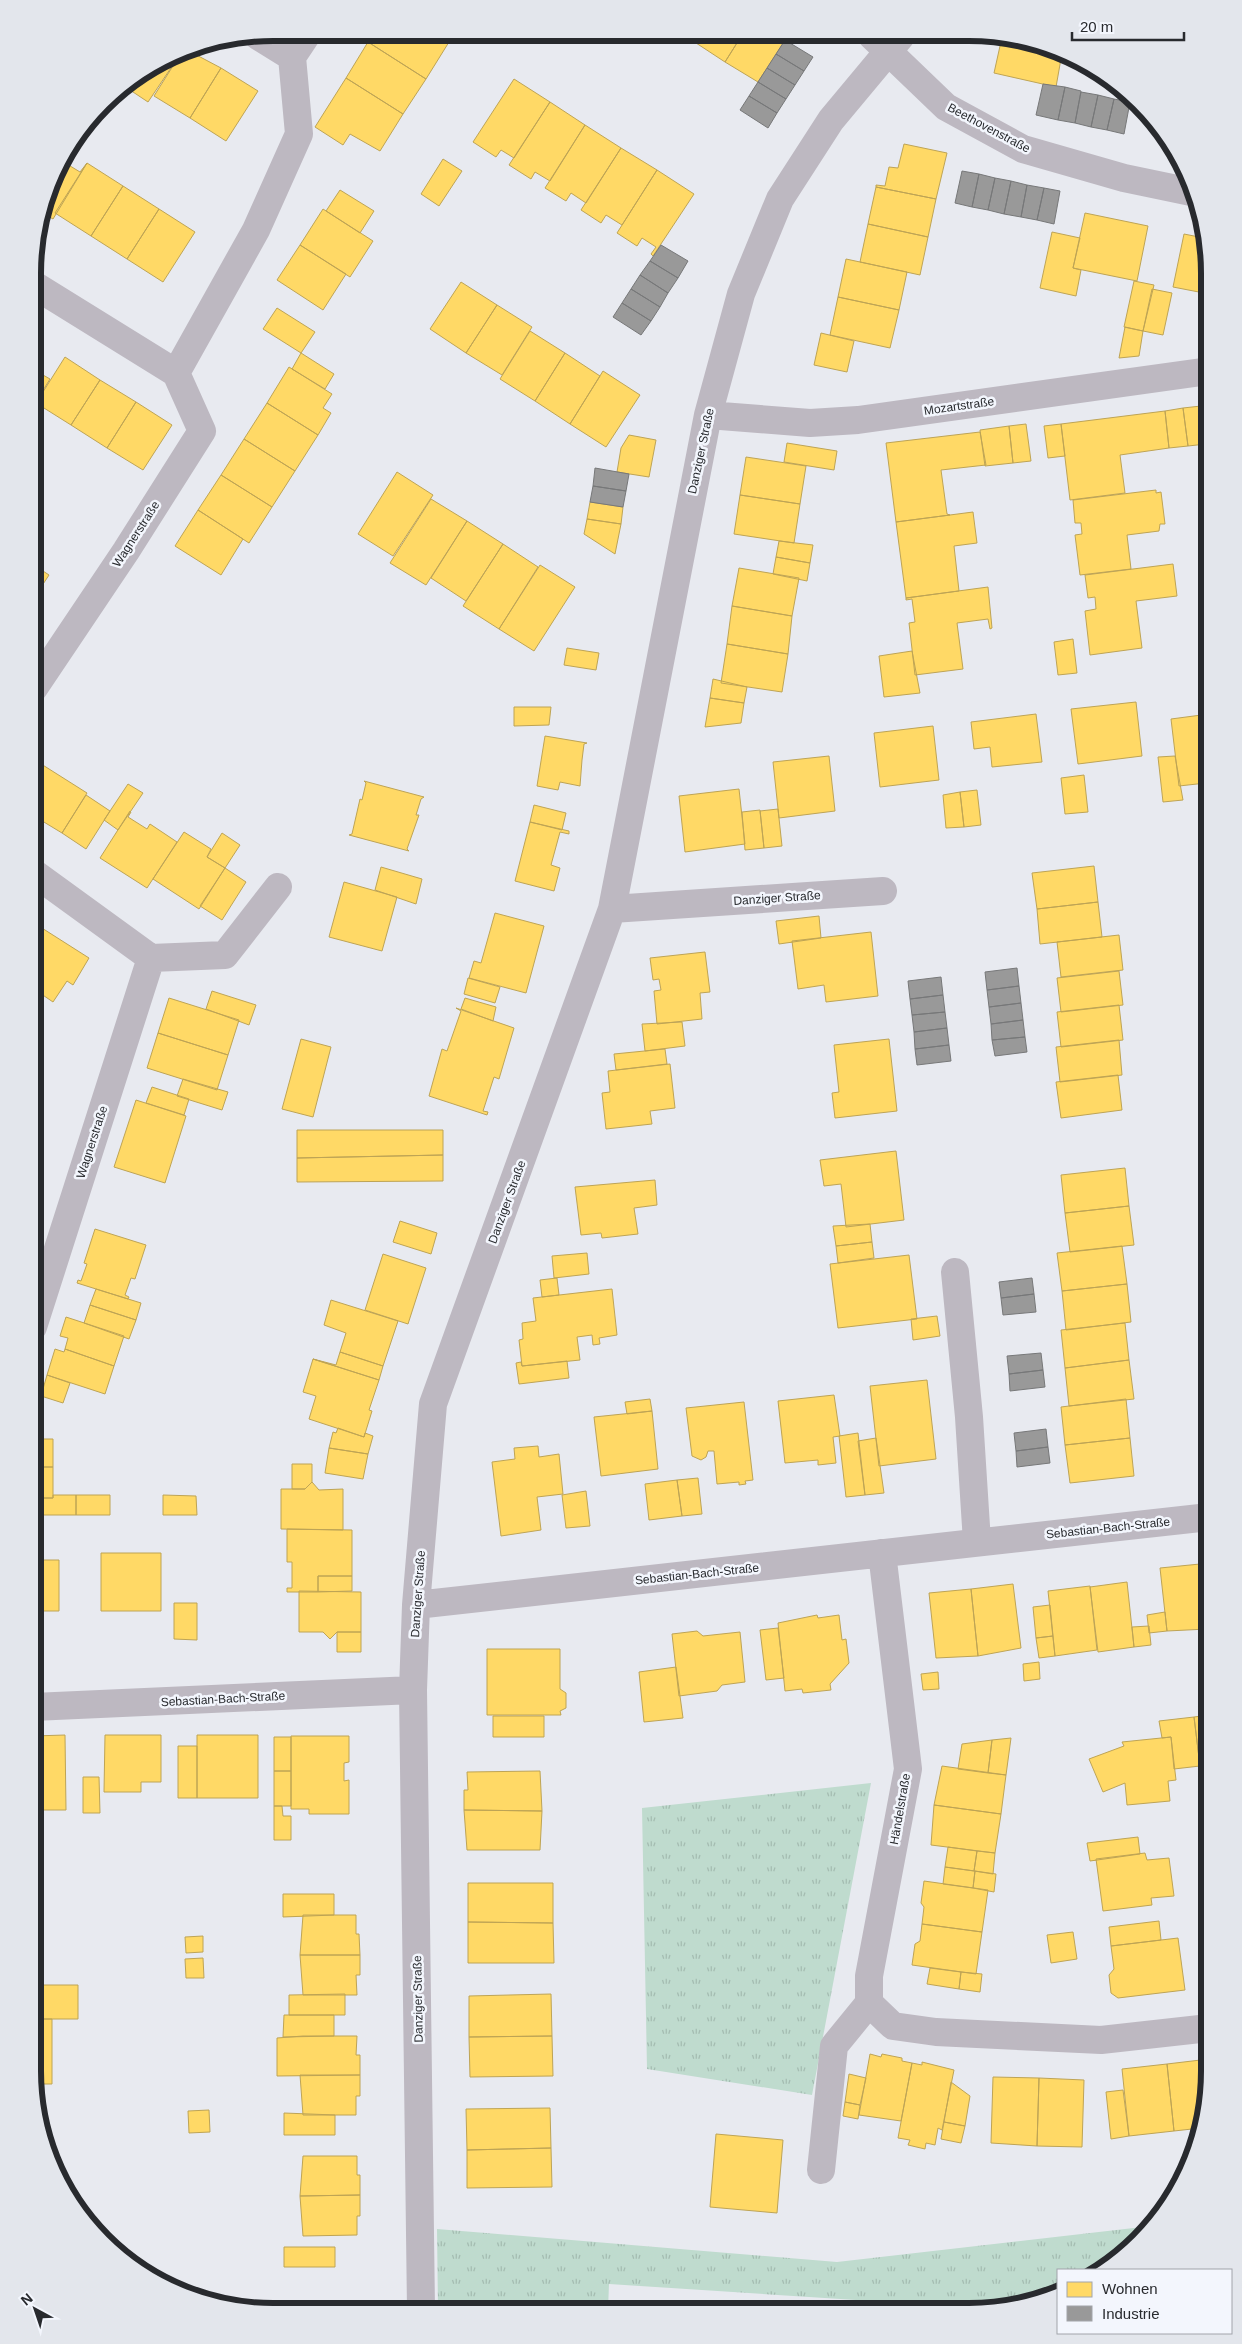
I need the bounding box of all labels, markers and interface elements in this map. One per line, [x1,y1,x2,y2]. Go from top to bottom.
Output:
scale bar [1072,10,1184,42]
text: 20 m [1080,18,1113,35]
street label: Beethovenstraße [945,100,1033,156]
street label: Mozartstraße [923,394,995,418]
street label: Danziger Straße [685,406,717,495]
street label: Wagnerstraße [110,498,163,570]
street label: Danziger Straße [733,888,821,908]
street label: Wagnerstraße [74,1104,110,1180]
street label: Danziger Straße [485,1158,529,1245]
street label: Sebastian-Bach-Straße [1045,1514,1171,1541]
street label: Danziger Straße [408,1550,428,1638]
street label: Sebastian-Bach-Straße [634,1560,760,1587]
street label: Sebastian-Bach-Straße [160,1689,286,1709]
street label: Händelstraße [887,1772,913,1846]
street label: Danziger Straße [410,1955,426,2043]
legend [1057,2269,1232,2334]
text: Wohnen [1102,2280,1158,2297]
north arrow [10,2284,60,2334]
text: N [18,2290,36,2308]
text: Industrie [1102,2305,1160,2322]

